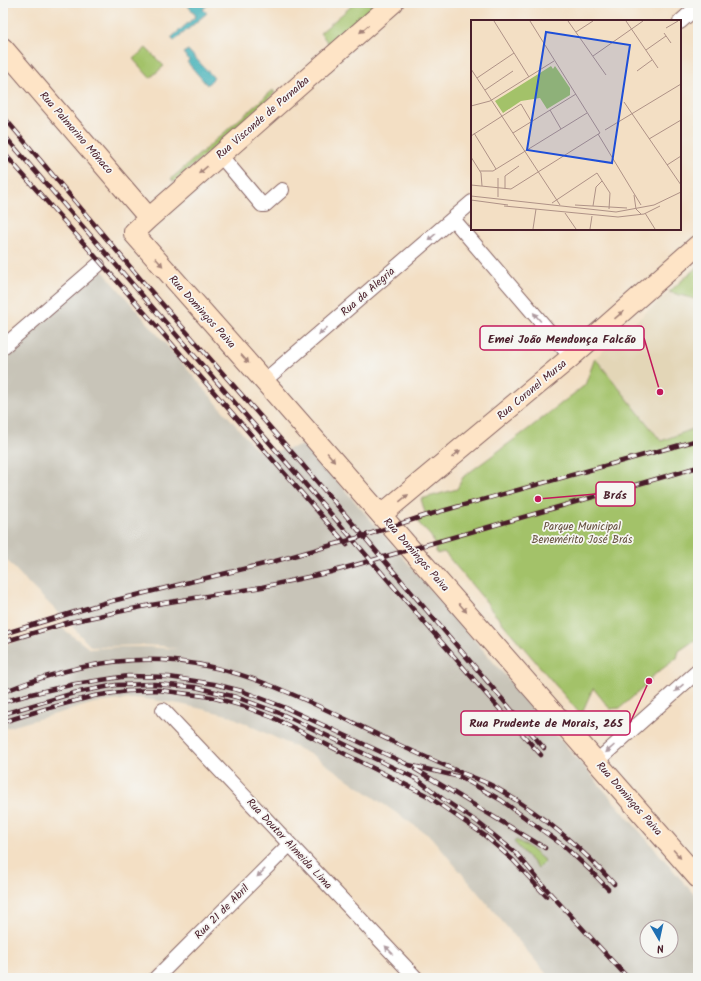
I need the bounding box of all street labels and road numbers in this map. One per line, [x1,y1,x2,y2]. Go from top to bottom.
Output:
street label: Rua Visconde de Parnaíba [212,72,314,164]
street label: Rua Palmorino Mônaco [35,88,117,179]
street label: Rua da Alegria [337,263,399,321]
street label: Rua Domingos Paiva [164,271,240,353]
street label: Rua Coronel Mursa [493,355,571,425]
street label: Rua Domingos Paiva [379,514,453,596]
street label: Rua Domingos Paiva [592,758,666,840]
street label: Rua Doutor Almeida Lima [242,794,336,894]
street label: Rua 21 de Abril [190,880,254,944]

